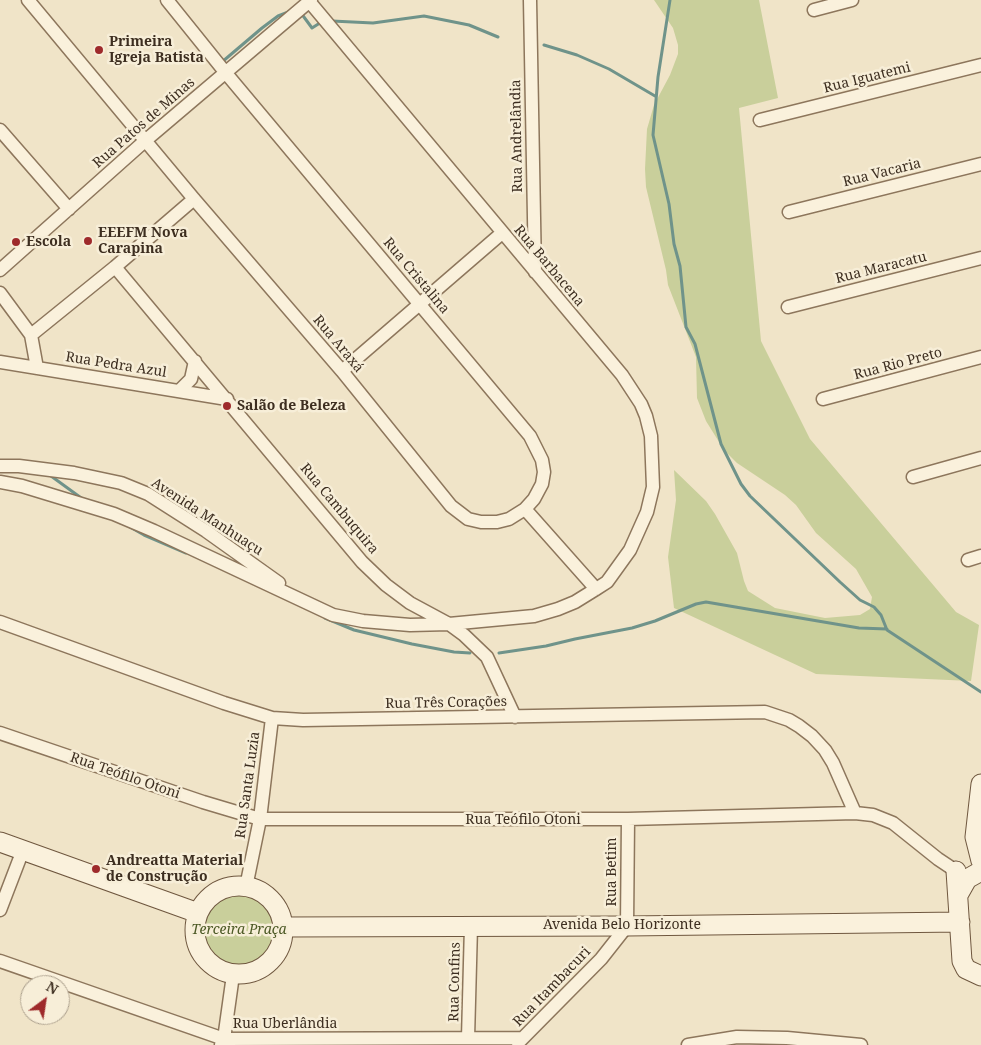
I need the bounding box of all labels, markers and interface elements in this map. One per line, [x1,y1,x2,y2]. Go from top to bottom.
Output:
place label: Primeira Igreja Batista [109,34,204,66]
marker: Primeira Igreja Batista [93,44,105,56]
street label: Rua Iguatemi [822,59,912,97]
street label: Rua Patos de Minas [90,74,198,172]
street label: Rua Andrelândia [508,79,526,193]
street label: Rua Vacaria [841,155,923,191]
street label: Rua Barbacena [510,222,588,310]
place label: EEEFM Nova Carapina [98,225,188,258]
place label: Escola [26,234,71,250]
marker: EEEFM Nova Carapina [82,235,94,247]
street label: Rua Cristalina [379,235,453,317]
marker: Escola [10,236,22,248]
street label: Rua Maracatu [834,249,928,287]
street label: Rua Araxá [309,312,367,376]
street label: Rua Rio Preto [852,344,944,384]
street label: Rua Pedra Azul [64,349,168,381]
place label: Salão de Beleza [237,398,346,414]
marker: Salão de Beleza [221,400,233,412]
street label: Rua Cambuquira [296,460,382,558]
street label: Avenida Manhuaçu [148,475,266,559]
street label: Rua Três Corações [385,694,507,712]
street label: Rua Santa Luzia [232,731,264,839]
street label: Rua Teófilo Otoni [68,749,182,803]
street label: Rua Teófilo Otoni [465,812,581,828]
street label: Rua Betim [604,838,620,906]
place label: Andreatta Material de Construção [106,853,243,886]
marker: Andreatta Material de Construção [90,863,102,875]
street label: Avenida Belo Horizonte [543,917,701,933]
park label: Terceira Praça [191,922,287,938]
street label: Rua Confins [446,942,464,1022]
street label: Rua Itambacuri [510,944,594,1030]
north arrow [20,975,70,1025]
text: N [43,977,62,999]
street label: Rua Uberlândia [233,1016,337,1032]

